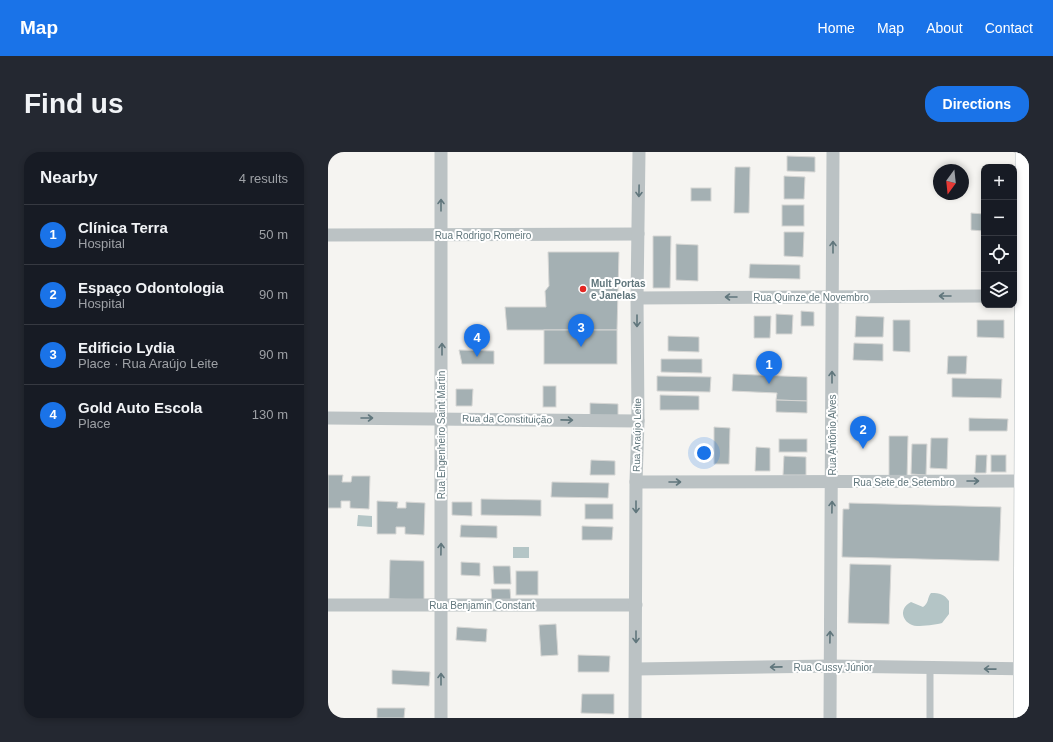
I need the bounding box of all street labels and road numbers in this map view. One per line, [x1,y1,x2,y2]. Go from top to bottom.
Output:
street label: Rua Rodrigo Romeiro [435,230,532,241]
street label: Rua Quinze de Novembro [753,292,869,303]
street label: Rua Engenheiro Saint Martin [436,371,447,499]
street label: Rua Antônio Alves [827,394,838,476]
street label: Rua Araújo Leite [631,398,643,472]
street label: Rua da Constituição [462,413,553,425]
street label: Rua Sete de Setembro [853,477,955,488]
street label: Rua Benjamin Constant [429,600,535,611]
street label: Rua Cussy Júnior [794,662,873,673]

